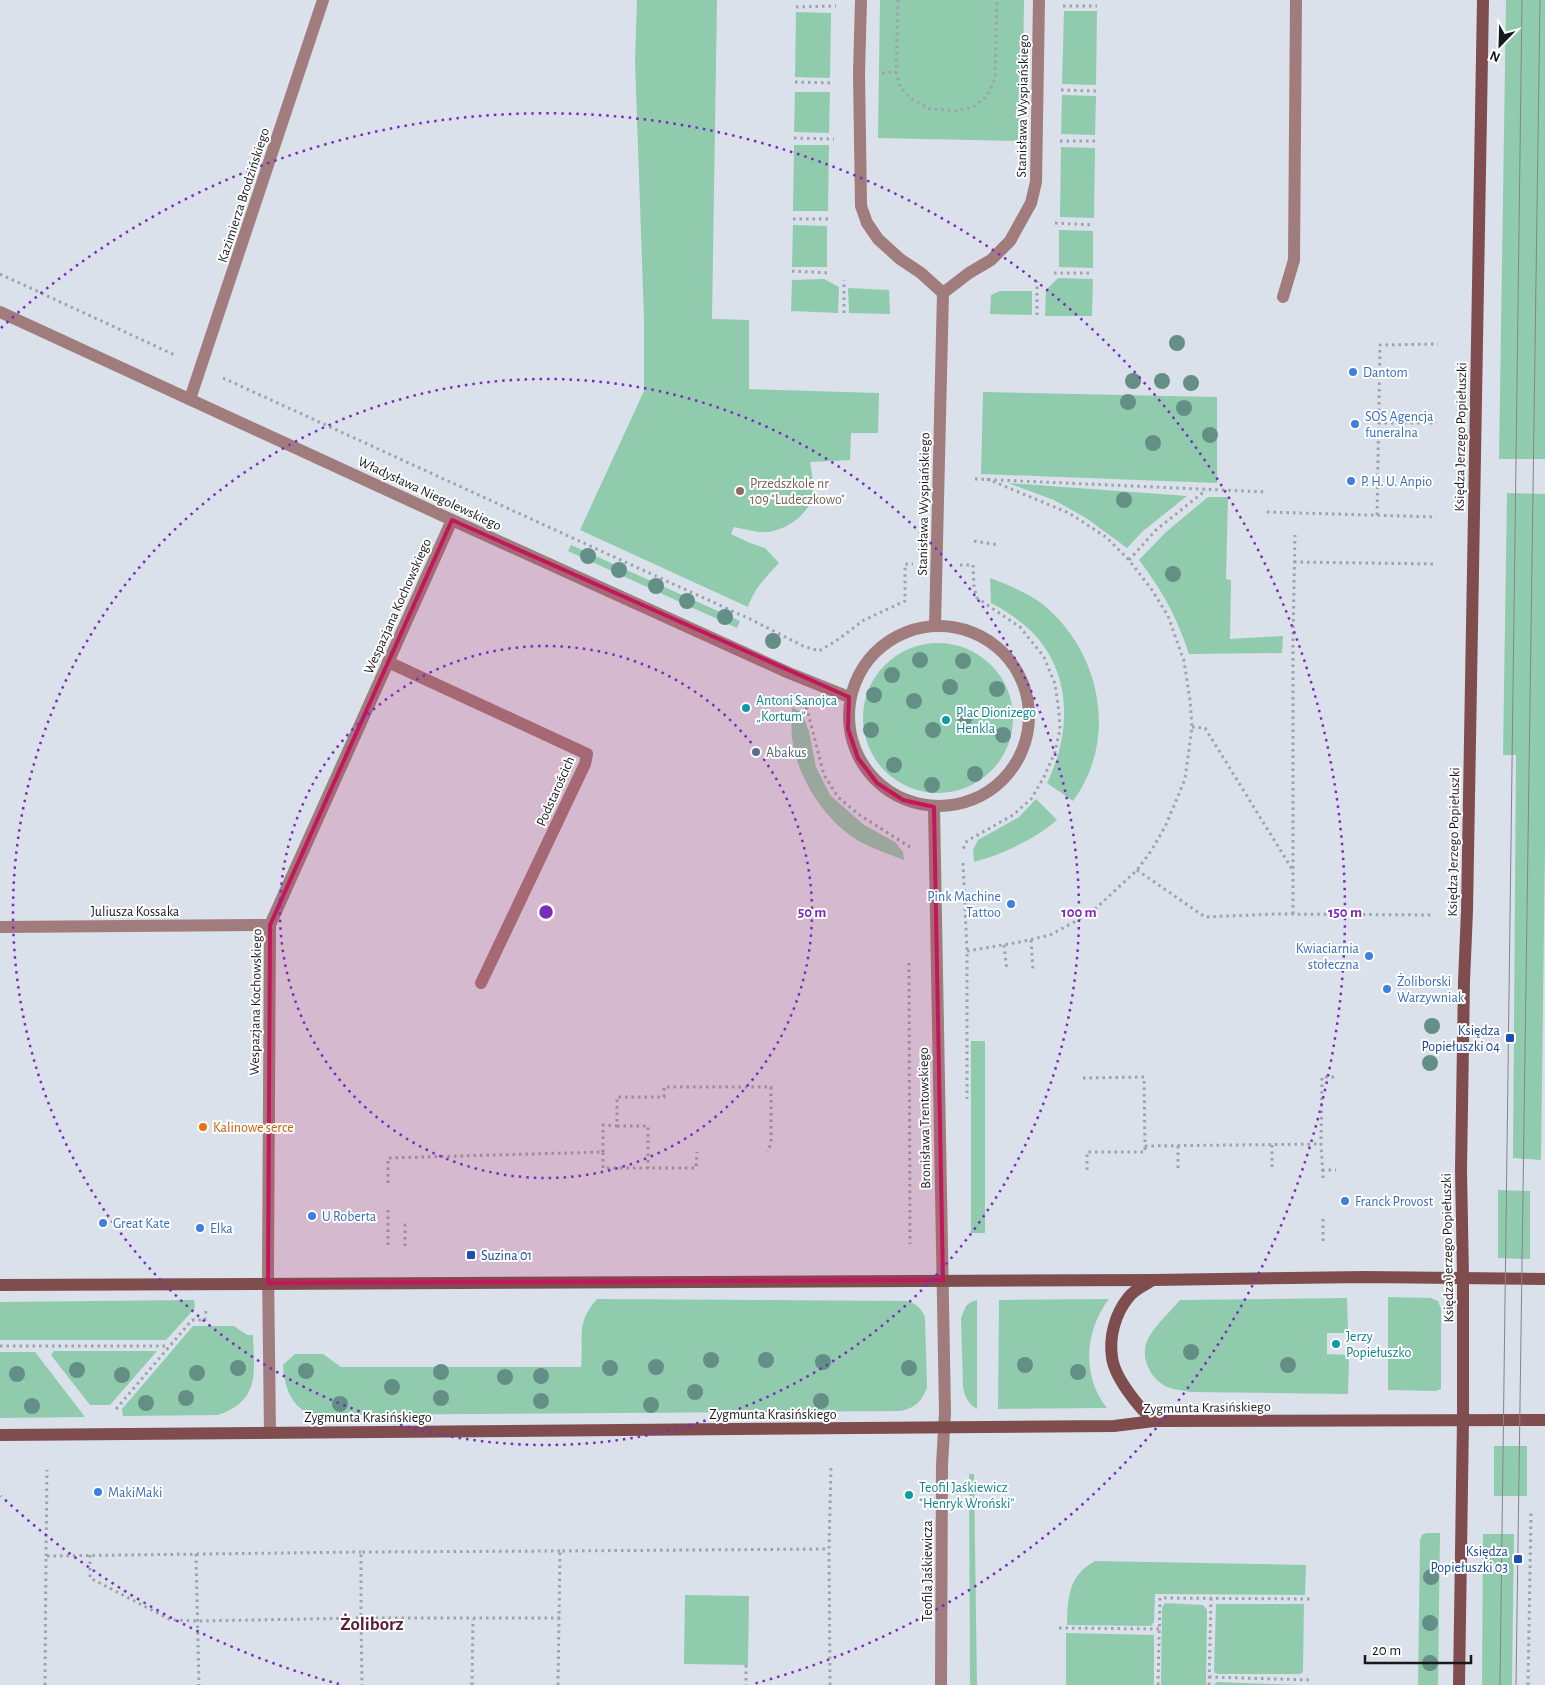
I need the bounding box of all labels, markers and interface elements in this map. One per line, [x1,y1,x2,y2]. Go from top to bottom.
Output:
north arrow [1475,20,1525,70]
street label: Stanisława Wyspiańskiego [1015,34,1031,178]
text: N [1488,48,1503,64]
street label: Kazimierza Brodzińskiego [216,126,272,264]
street label: Księdza Jerzego Popiełuszki [1453,362,1469,512]
marker: Dantom [1347,366,1359,378]
place label: Dantom [1363,366,1408,380]
place label: SOS Agencja funeralna [1365,410,1434,440]
marker: SOS Agencja funeralna [1349,418,1361,430]
street label: Stanisława Wyspiańskiego [916,432,932,576]
street label: Władysława Niegolewskiego [356,455,503,533]
marker: P. H. U. Anpio [1345,475,1357,487]
place label: P. H. U. Anpio [1361,475,1432,489]
place label: Przedszkole nr 109 "Ludeczkowo" [750,477,845,507]
marker: Przedszkole nr 109 "Ludeczkowo" [734,485,746,497]
street label: Wespazjana Kochowskiego [362,536,434,676]
place label: Antoni Sanojca „Kortum” [756,694,838,724]
marker: Antoni Sanojca „Kortum” [740,702,752,714]
place label: Plac Dionizego Henkla [956,706,1036,736]
marker: Plac Dionizego Henkla [940,714,952,726]
marker: Abakus [750,746,762,758]
place label: Abakus [766,746,806,760]
street label: Podstarościch [534,754,578,828]
street label: Księdza Jerzego Popiełuszki [1446,767,1462,917]
place label: Pink Machine Tattoo [927,890,1001,920]
marker: Pink Machine Tattoo [1005,898,1017,910]
centre of rings [537,903,555,921]
street label: Juliusza Kossaka [91,905,180,919]
text: 50 m [798,905,826,920]
text: 100 m [1061,905,1097,920]
text: 150 m [1328,905,1362,920]
street label: Wespazjana Kochowskiego [248,928,264,1076]
place label: Kwiaciarnia stołeczna [1296,942,1360,972]
marker: Kwiaciarnia stołeczna [1363,950,1375,962]
place label: Żoliborski Warzywniak [1397,972,1465,1005]
marker: Żoliborski Warzywniak [1381,983,1393,995]
place label: Księdza Popiełuszki 04 [1422,1024,1501,1054]
marker: Księdza Popiełuszki 04 [1504,1032,1516,1044]
street label: Bronisława Trentowskiego [917,1047,933,1189]
marker: Kalinowe serce [197,1121,209,1133]
place label: Kalinowe serce [213,1121,294,1135]
street label: Księdza Jerzego Popiełuszki [1440,1173,1456,1323]
marker: Franck Provost [1339,1195,1351,1207]
place label: Franck Provost [1355,1195,1434,1209]
marker: U Roberta [306,1210,318,1222]
place label: U Roberta [322,1210,377,1224]
marker: Great Kate [97,1217,109,1229]
place label: Great Kate [113,1217,170,1231]
marker: Elka [194,1222,206,1234]
place label: Elka [210,1222,233,1236]
marker: Suzina 01 [465,1249,477,1261]
place label: Suzina 01 [481,1249,532,1263]
place label: Jerzy Popiełuszko [1346,1330,1411,1360]
marker: Jerzy Popiełuszko [1330,1338,1342,1350]
street label: Zygmunta Krasińskiego [1143,1400,1271,1416]
street label: Zygmunta Krasińskiego [709,1408,837,1422]
street label: Zygmunta Krasińskiego [304,1411,432,1425]
place label: Teofil Jaśkiewicz "Henryk Wroński" [919,1481,1014,1511]
marker: MakiMaki [92,1486,104,1498]
place label: MakiMaki [108,1486,162,1500]
marker: Teofil Jaśkiewicz "Henryk Wroński" [903,1489,915,1501]
street label: Teofila Jaśkiewicza [921,1520,935,1622]
place label: Księdza Popiełuszki 03 [1430,1545,1509,1575]
marker: Księdza Popiełuszki 03 [1512,1553,1524,1565]
district label: Żoliborz [340,1613,404,1634]
scale bar [1365,1632,1471,1664]
text: 20 m [1372,1643,1401,1658]

